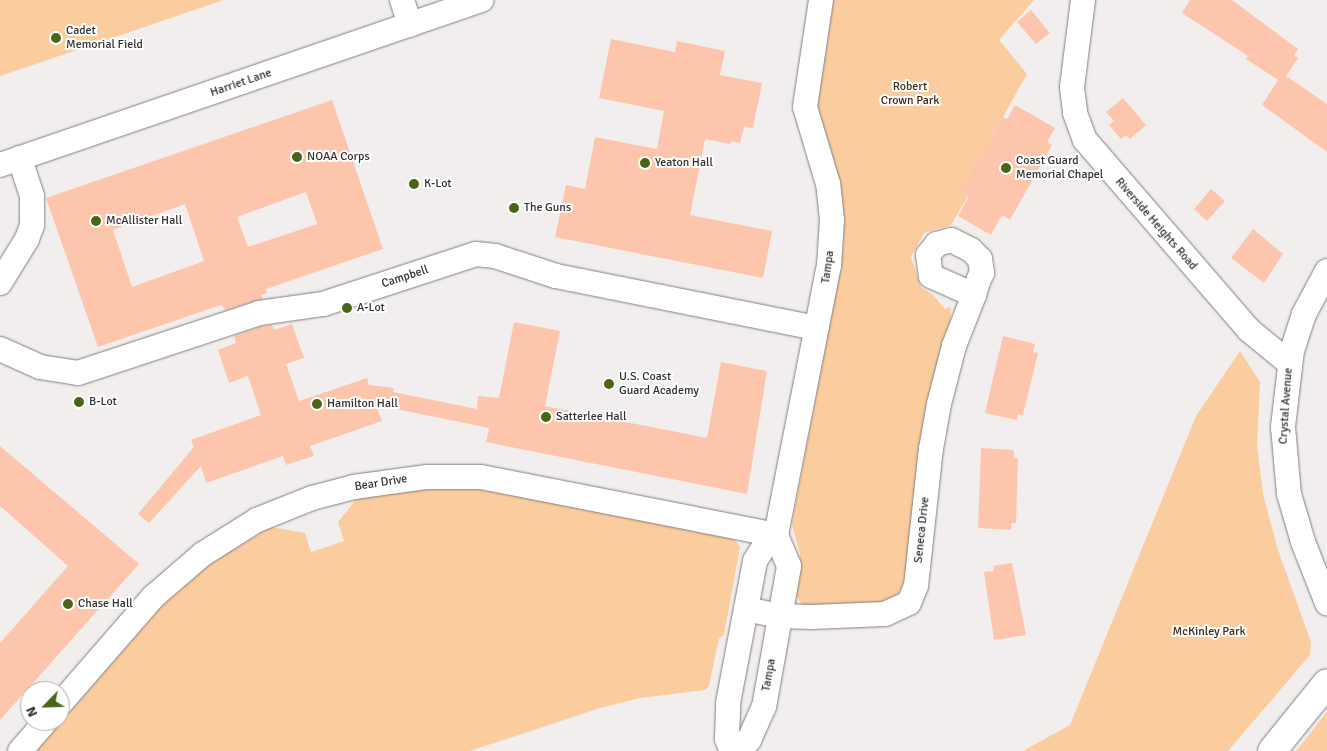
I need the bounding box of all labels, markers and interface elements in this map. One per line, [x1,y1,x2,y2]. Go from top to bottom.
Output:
place label: Cadet Memorial Field [66,24,143,52]
marker: Cadet Memorial Field [50,32,62,44]
street label: Harriet Lane [208,66,274,100]
park label: Robert Crown Park [881,80,939,108]
place label: NOAA Corps [307,150,370,164]
marker: NOAA Corps [291,151,303,163]
place label: Coast Guard Memorial Chapel [1016,154,1103,182]
place label: Yeaton Hall [655,156,713,170]
marker: Yeaton Hall [639,157,651,169]
marker: Coast Guard Memorial Chapel [1000,162,1012,174]
street label: Riverside Heights Road [1112,175,1200,273]
place label: K-Lot [424,177,451,191]
marker: K-Lot [408,178,420,190]
place label: The Guns [524,201,571,215]
marker: The Guns [508,202,520,214]
place label: McAllister Hall [106,214,182,228]
marker: McAllister Hall [90,215,102,227]
street label: Tampa [819,250,837,284]
street label: Campbell [380,263,430,291]
place label: A-Lot [357,301,385,315]
marker: A-Lot [341,302,353,314]
street label: Crystal Avenue [1276,367,1296,445]
place label: U.S. Coast Guard Academy [619,370,699,398]
marker: U.S. Coast Guard Academy [603,378,615,390]
place label: B-Lot [89,395,117,409]
marker: B-Lot [73,396,85,408]
place label: Hamilton Hall [327,397,398,411]
marker: Hamilton Hall [311,398,323,410]
place label: Satterlee Hall [556,410,626,424]
marker: Satterlee Hall [540,411,552,423]
street label: Bear Drive [354,472,408,494]
street label: Seneca Drive [911,496,933,564]
place label: Chase Hall [78,597,133,611]
marker: Chase Hall [62,598,74,610]
park label: McKinley Park [1173,625,1245,639]
street label: Tampa [759,657,779,693]
north arrow [20,681,70,731]
text: N [22,704,42,720]

